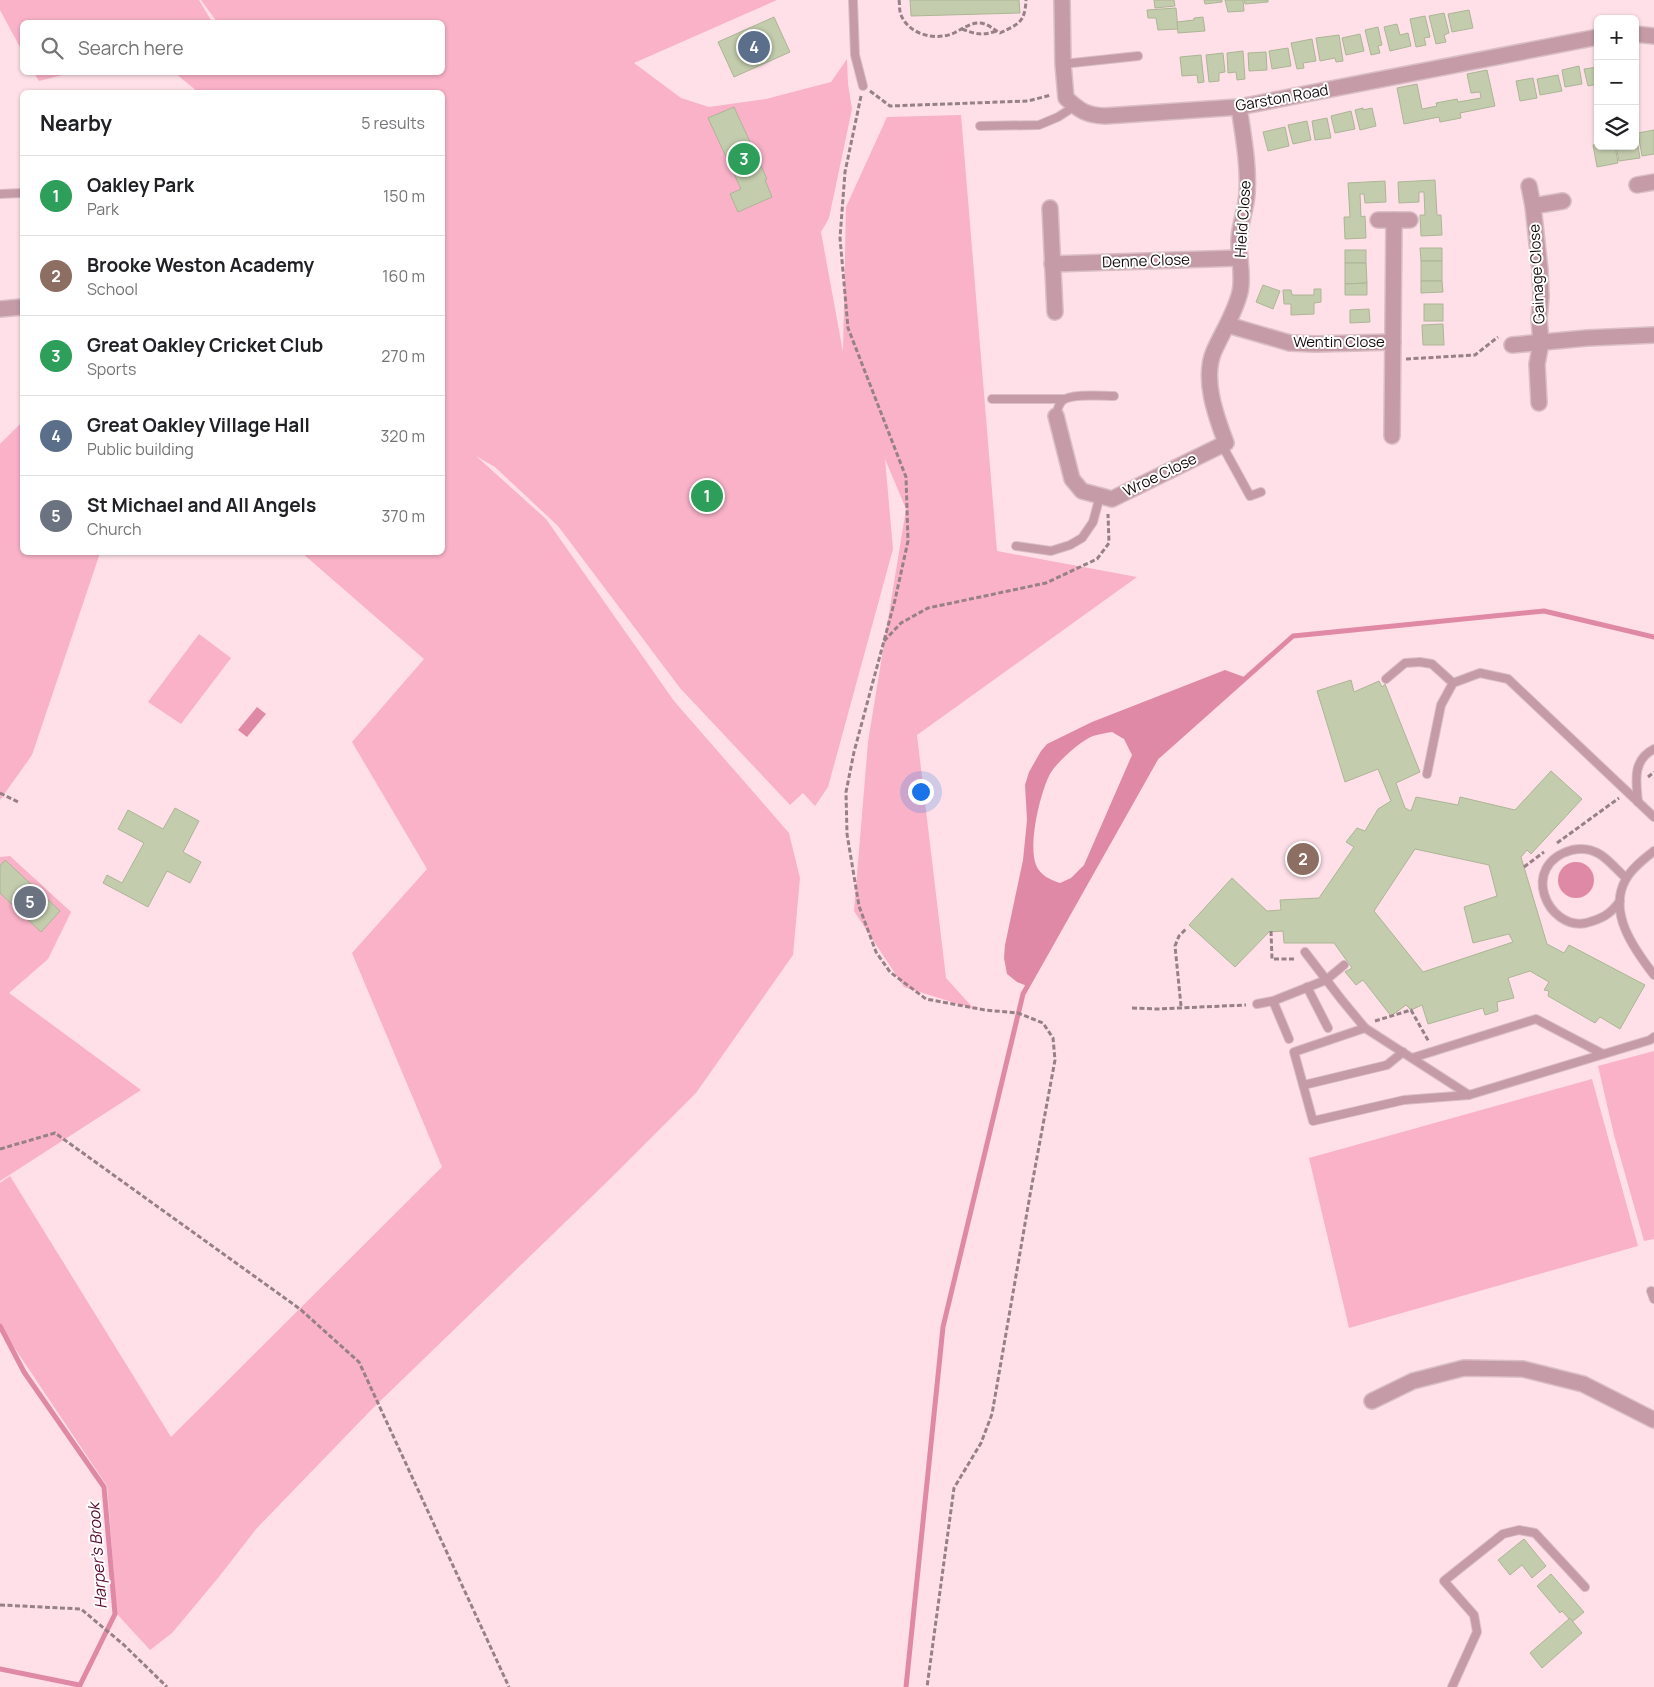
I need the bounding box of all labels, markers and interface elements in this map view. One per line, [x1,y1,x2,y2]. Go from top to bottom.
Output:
map controls [1594,15,1639,150]
button: + [1594,15,1639,60]
search box [20,20,445,75]
pin: 4 [738,28,770,66]
icon: search [38,34,66,62]
text: Search here [78,35,184,61]
button: − [1594,60,1639,105]
street label: Garston Road [1234,79,1330,116]
button: layers [1594,105,1639,150]
text: Nearby [40,109,112,137]
text: 5 results [361,112,425,134]
pin: 3 [728,140,760,178]
text: Oakley Park [87,172,194,198]
street label: Hield Close [1229,179,1256,258]
text: 1 [52,185,60,207]
text: 150 m [383,185,425,207]
text: Park [87,198,119,220]
street label: Gainage Close [1523,223,1550,324]
street label: Denne Close [1102,248,1190,273]
text: Brooke Weston Academy [87,252,314,278]
text: 2 [51,265,61,287]
text: 160 m [382,265,425,287]
text: School [87,278,138,300]
street label: Wentin Close [1293,331,1385,352]
text: Great Oakley Cricket Club [87,332,323,358]
text: 3 [51,345,61,367]
text: 270 m [381,345,425,367]
text: Sports [87,358,136,380]
text: Great Oakley Village Hall [87,412,310,438]
text: 4 [51,425,61,447]
text: 320 m [381,425,425,447]
text: Public building [87,438,194,460]
street label: Wroe Close [1119,448,1200,501]
pin: 1 [691,477,723,515]
text: St Michael and All Angels [87,492,316,518]
text: 5 [51,505,61,527]
text: 370 m [382,505,425,527]
text: Church [87,518,141,540]
your location [908,779,934,805]
pin: 2 [1287,840,1319,878]
pin: 5 [14,883,46,921]
water label: Harper's Brook [82,1500,112,1610]

